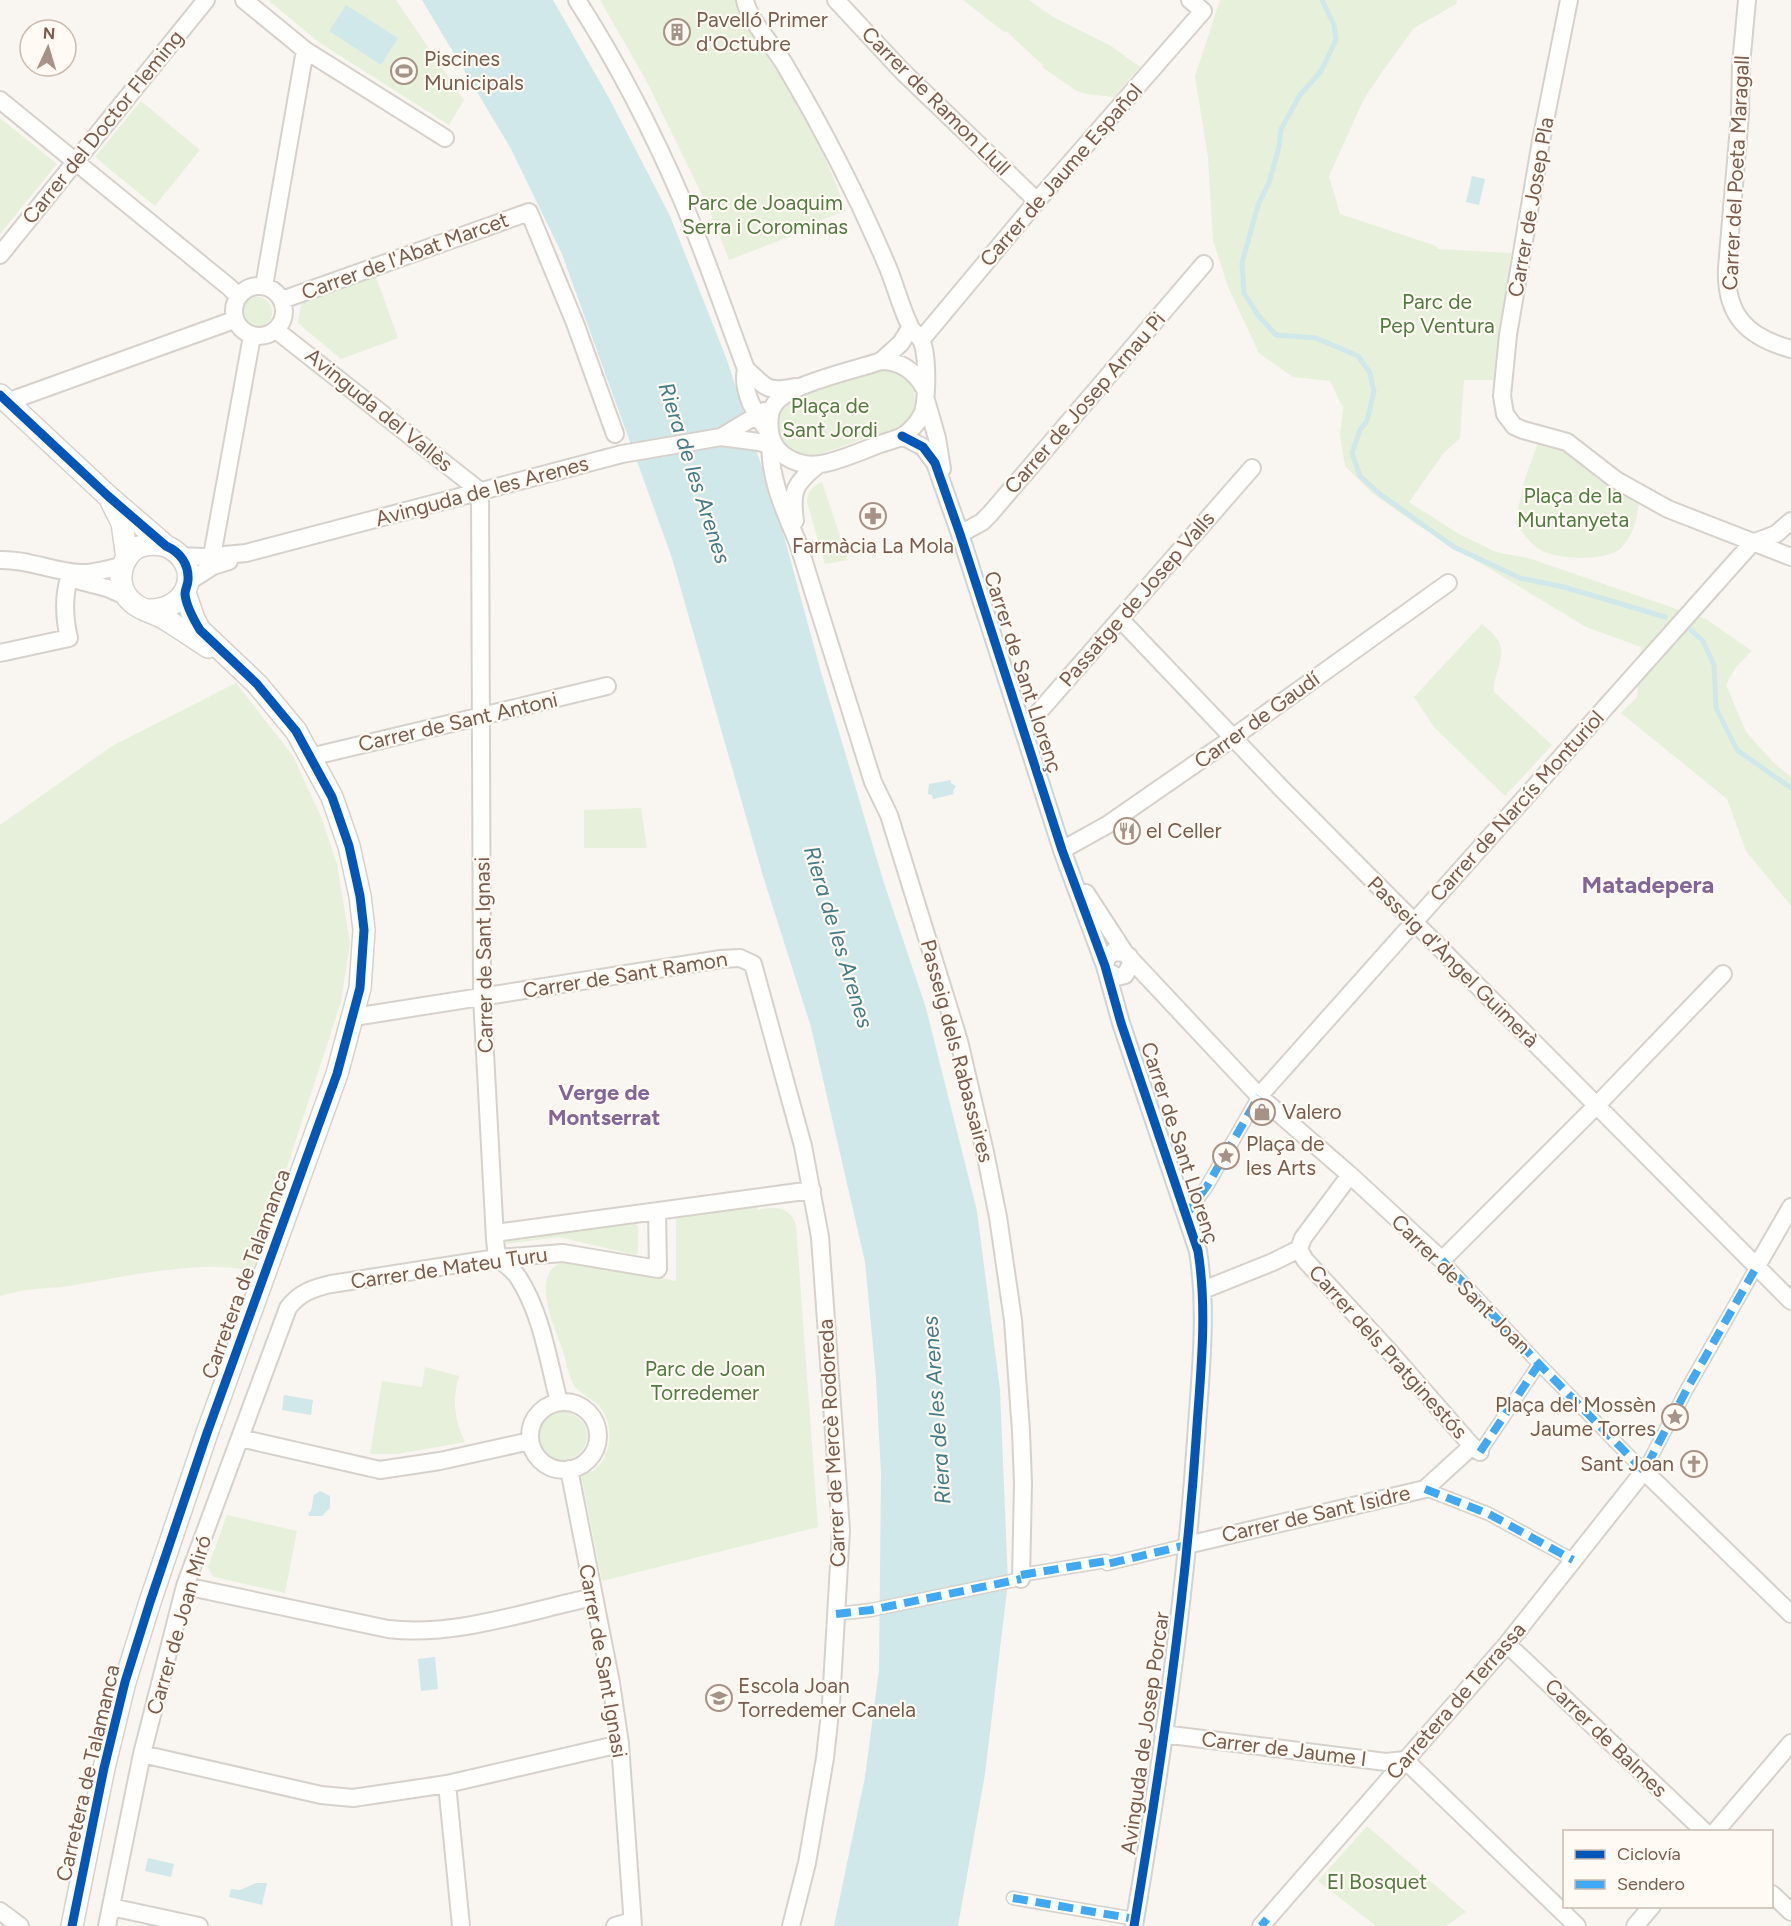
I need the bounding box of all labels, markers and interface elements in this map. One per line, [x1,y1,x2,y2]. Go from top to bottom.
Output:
place label: Pavelló Primer d'Octubre [696,7,828,56]
building icon: Pavelló Primer d'Octubre [662,17,692,47]
north arrow [18,18,78,78]
street label: Carrer de Ramon Llull [857,21,1016,180]
text: N [42,24,56,43]
street label: Carrer del Doctor Fleming [17,25,188,229]
place label: Piscines Municipals [424,46,524,95]
street label: Carrer del Poeta Maragall [1717,55,1754,291]
sports icon: Piscines Municipals [389,56,419,86]
street label: Carrer de Jaume Español [974,78,1147,271]
street label: Carrer de Josep Pla [1502,115,1559,299]
park label: Parc de Joaquim Serra i Corominas [682,190,848,239]
street label: Carrer de l'Abat Marcet [298,206,512,305]
park label: Parc de Pep Ventura [1379,289,1495,338]
street label: Carrer de Josep Arnau Pi [999,307,1170,499]
street label: Avinguda del Vallès [301,343,458,477]
water label: Riera de les Arenes [652,379,737,567]
park label: Plaça de Sant Jordi [782,393,878,442]
street label: Avinguda de les Arenes [373,450,591,531]
park label: Plaça de la Muntanyeta [1517,483,1629,532]
pharmacy icon: Farmàcia La Mola [858,501,888,531]
street label: Passatge de Josep Valls [1054,506,1220,691]
place label: Farmàcia La Mola [792,533,954,558]
street label: Carrer de Sant Llorenç [979,568,1068,776]
street label: Carrer de Gaudí [1189,665,1325,773]
street label: Carrer de Sant Antoni [356,686,560,757]
street label: Carrer de Narcís Monturiol [1424,705,1609,906]
restaurant icon: el Celler [1112,816,1142,846]
place label: el Celler [1146,818,1222,843]
water label: Riera de les Arenes [798,843,879,1031]
street label: Carrer de Sant Ignasi [469,857,498,1053]
district label: Matadepera [1582,870,1714,899]
street label: Passeig d'Àngel Guimerà [1363,871,1544,1052]
street label: Passeig dels Rabassaires [916,937,999,1165]
street label: Carrer de Sant Ramon [521,946,729,1003]
street label: Carrer de Sant Llorenç [1136,1039,1225,1247]
district label: Verge de Montserrat [548,1079,660,1131]
shop icon: Valero [1247,1097,1277,1127]
place label: Valero [1282,1099,1342,1124]
place label: Plaça de les Arts [1246,1131,1325,1180]
place icon: Plaça de les Arts [1211,1141,1241,1171]
street label: Carretera de Talamanca [196,1165,295,1382]
street label: Carrer de Sant Joan [1387,1209,1536,1358]
street label: Carrer de Mateu Turu [349,1241,549,1294]
street label: Carrer dels Pratginestós [1304,1260,1473,1444]
water label: Riera de les Arenes [916,1315,957,1505]
street label: Carrer de Mercè Rodoreda [813,1318,850,1568]
park label: Parc de Joan Torredemer [645,1356,765,1405]
place label: Plaça del Mossèn Jaume Torres [1495,1392,1656,1441]
place icon: Plaça del Mossèn Jaume Torres [1660,1402,1690,1432]
church icon: Sant Joan [1679,1449,1709,1479]
place label: Sant Joan [1580,1451,1674,1476]
street label: Carrer de Sant Isidre [1219,1480,1412,1547]
street label: Carrer de Joan Miró [141,1532,216,1717]
street label: Carrer de Sant Ignasi [574,1562,633,1760]
street label: Avinguda de Josep Porcar [1115,1610,1174,1856]
street label: Carretera de Terrassa [1381,1617,1531,1784]
street label: Carretera de Talamanca [50,1662,125,1884]
place label: Escola Joan Torredemer Canela [738,1673,916,1722]
street label: Carrer de Balmes [1540,1673,1673,1802]
school or university icon: Escola Joan Torredemer Canela [704,1683,734,1713]
street label: Carrer de Jaume I [1200,1726,1368,1771]
legend [1563,1830,1773,1908]
text: Ciclovía [1617,1843,1681,1865]
park label: El Bosquet [1327,1869,1427,1894]
text: Sendero [1617,1873,1685,1895]

